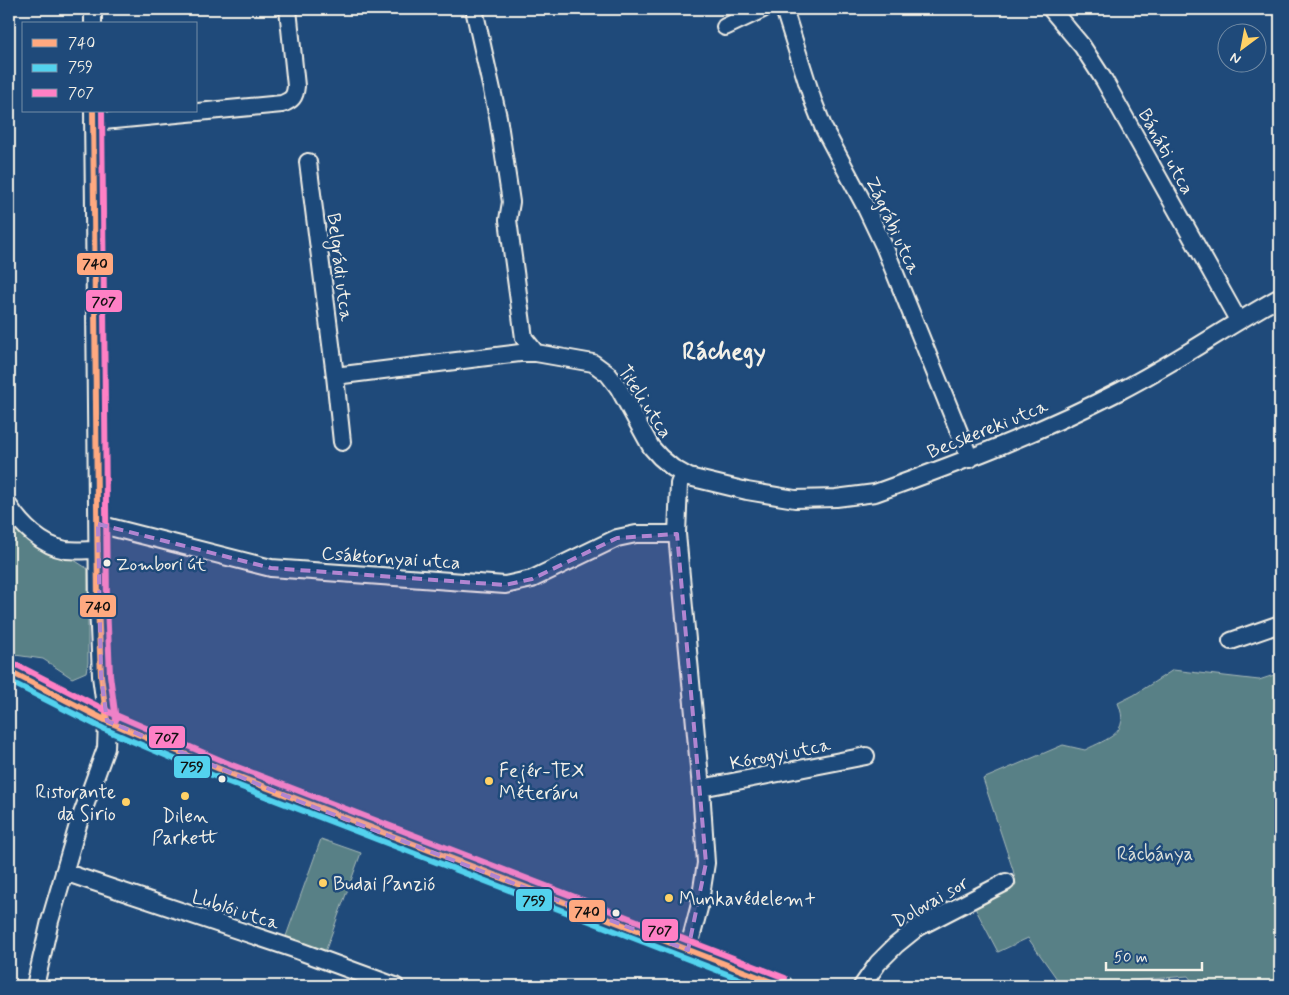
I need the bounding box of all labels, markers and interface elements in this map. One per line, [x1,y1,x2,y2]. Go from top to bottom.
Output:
legend [22,22,198,112]
north arrow [1216,22,1266,72]
text: 740 [68,34,95,54]
text: N [1227,48,1244,68]
text: 759 [68,58,93,78]
text: 707 [68,84,94,104]
street label: Bánáti utca [1132,104,1200,199]
street label: Zágrábi utca [858,173,926,280]
street label: Belgrádi utca [318,212,359,324]
line badge: 740 [76,252,114,276]
text: 740 [82,255,108,273]
line badge: 707 [85,289,123,313]
text: 707 [92,293,116,311]
district label: Ráchegy [682,337,766,369]
street label: Titeli utca [612,360,678,443]
street label: Becskereki utca [923,394,1052,465]
street label: Csáktornyai utca [321,541,461,576]
place label: Zombori út [116,553,207,577]
marker: Zombori út [102,558,112,568]
line badge: 740 [79,594,117,618]
text: 740 [85,598,111,616]
line badge: 707 [148,725,186,749]
text: 707 [155,729,179,747]
street label: Kórogyi utca [728,732,833,777]
line badge: 759 [173,755,211,779]
text: 759 [180,758,204,776]
place label: Fejér-TEX Méteráru [499,759,585,806]
unlabelled marker [217,774,227,784]
marker: Fejér-TEX Méteráru [483,775,495,787]
place label: Ristorante da Sirio [35,780,116,827]
marker: Dilen Parkett [179,790,191,802]
marker: Ristorante da Sirio [120,796,132,808]
place label: Dilen Parkett [152,804,218,851]
park label: Rácbánya [1117,842,1193,867]
street label: Dolovai sor [888,871,973,934]
place label: Budai Panzió [333,872,435,897]
marker: Budai Panzió [317,877,329,889]
street label: Lublói utca [189,885,283,936]
place label: Munkavédelem+ [679,887,817,912]
line badge: 759 [515,888,553,912]
text: 759 [522,892,546,910]
marker: Munkavédelem+ [663,892,675,904]
line badge: 740 [568,899,606,923]
text: 740 [574,903,600,921]
unlabelled marker [611,908,621,918]
line badge: 707 [641,918,679,942]
text: 707 [648,922,672,940]
scale bar [1106,940,1203,972]
text: 50 m [1114,948,1148,968]

